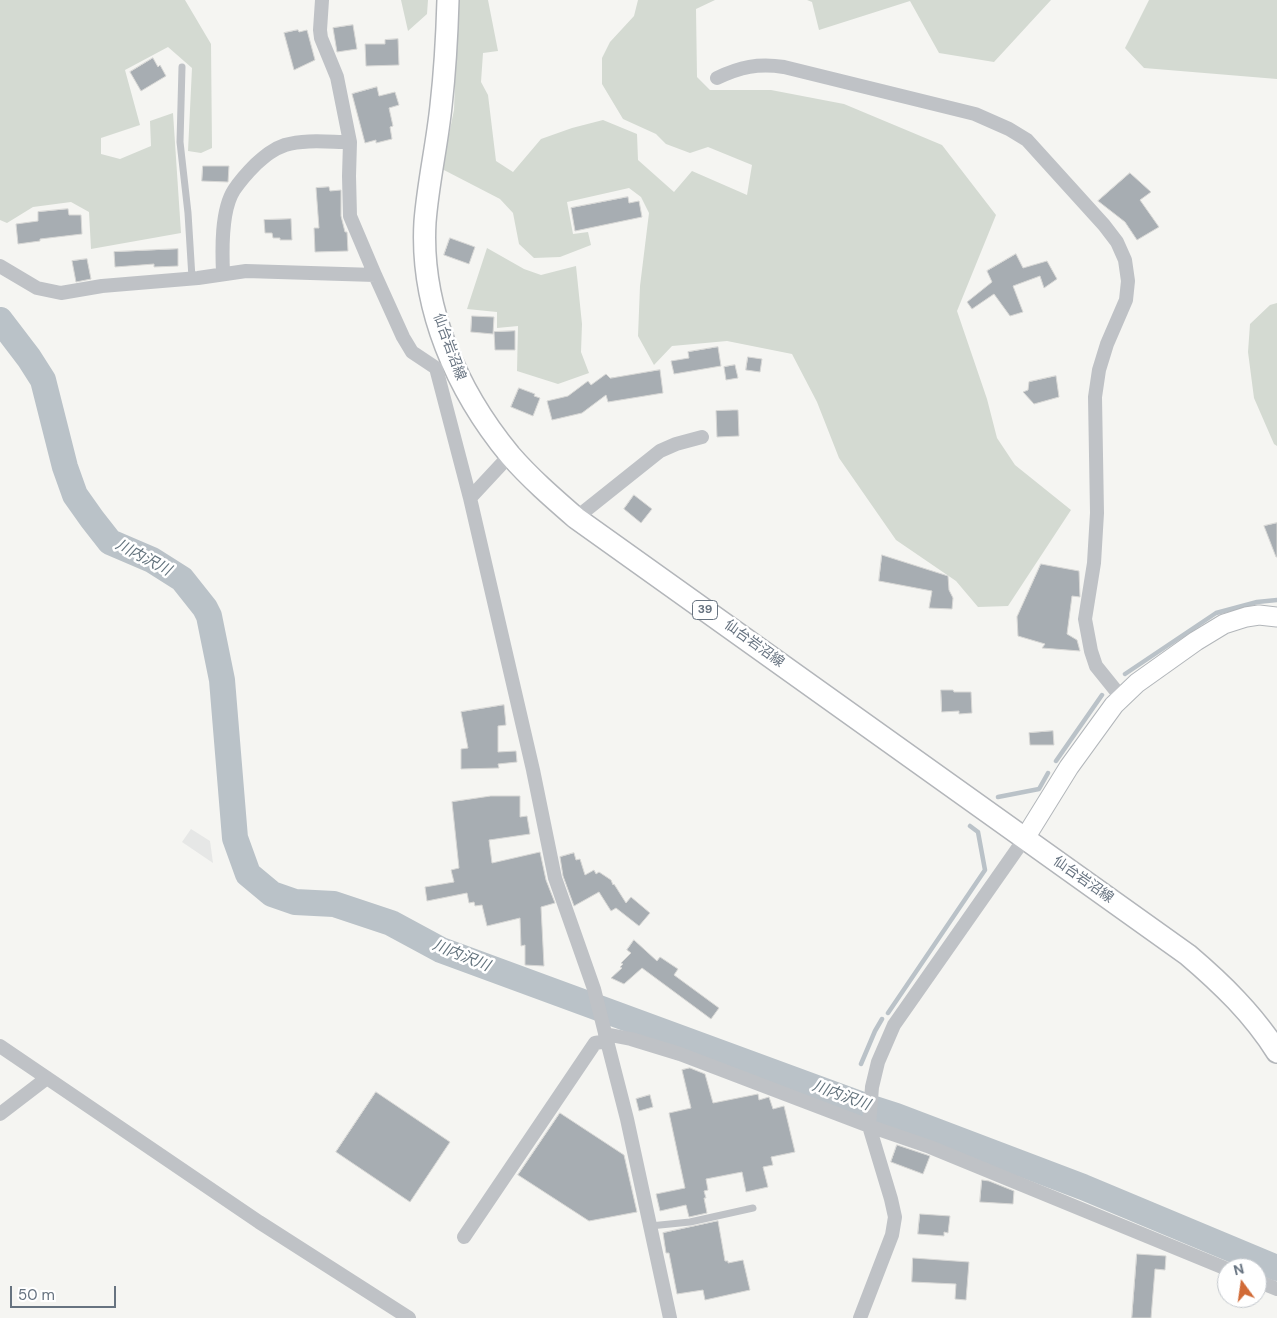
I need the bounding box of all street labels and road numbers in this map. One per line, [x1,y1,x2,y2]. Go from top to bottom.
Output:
street label: 仙台岩沼線 [429,311,469,383]
road number: 39 [692,600,718,620]
street label: 仙台岩沼線 [721,617,787,671]
street label: 仙台岩沼線 [1050,853,1116,907]

